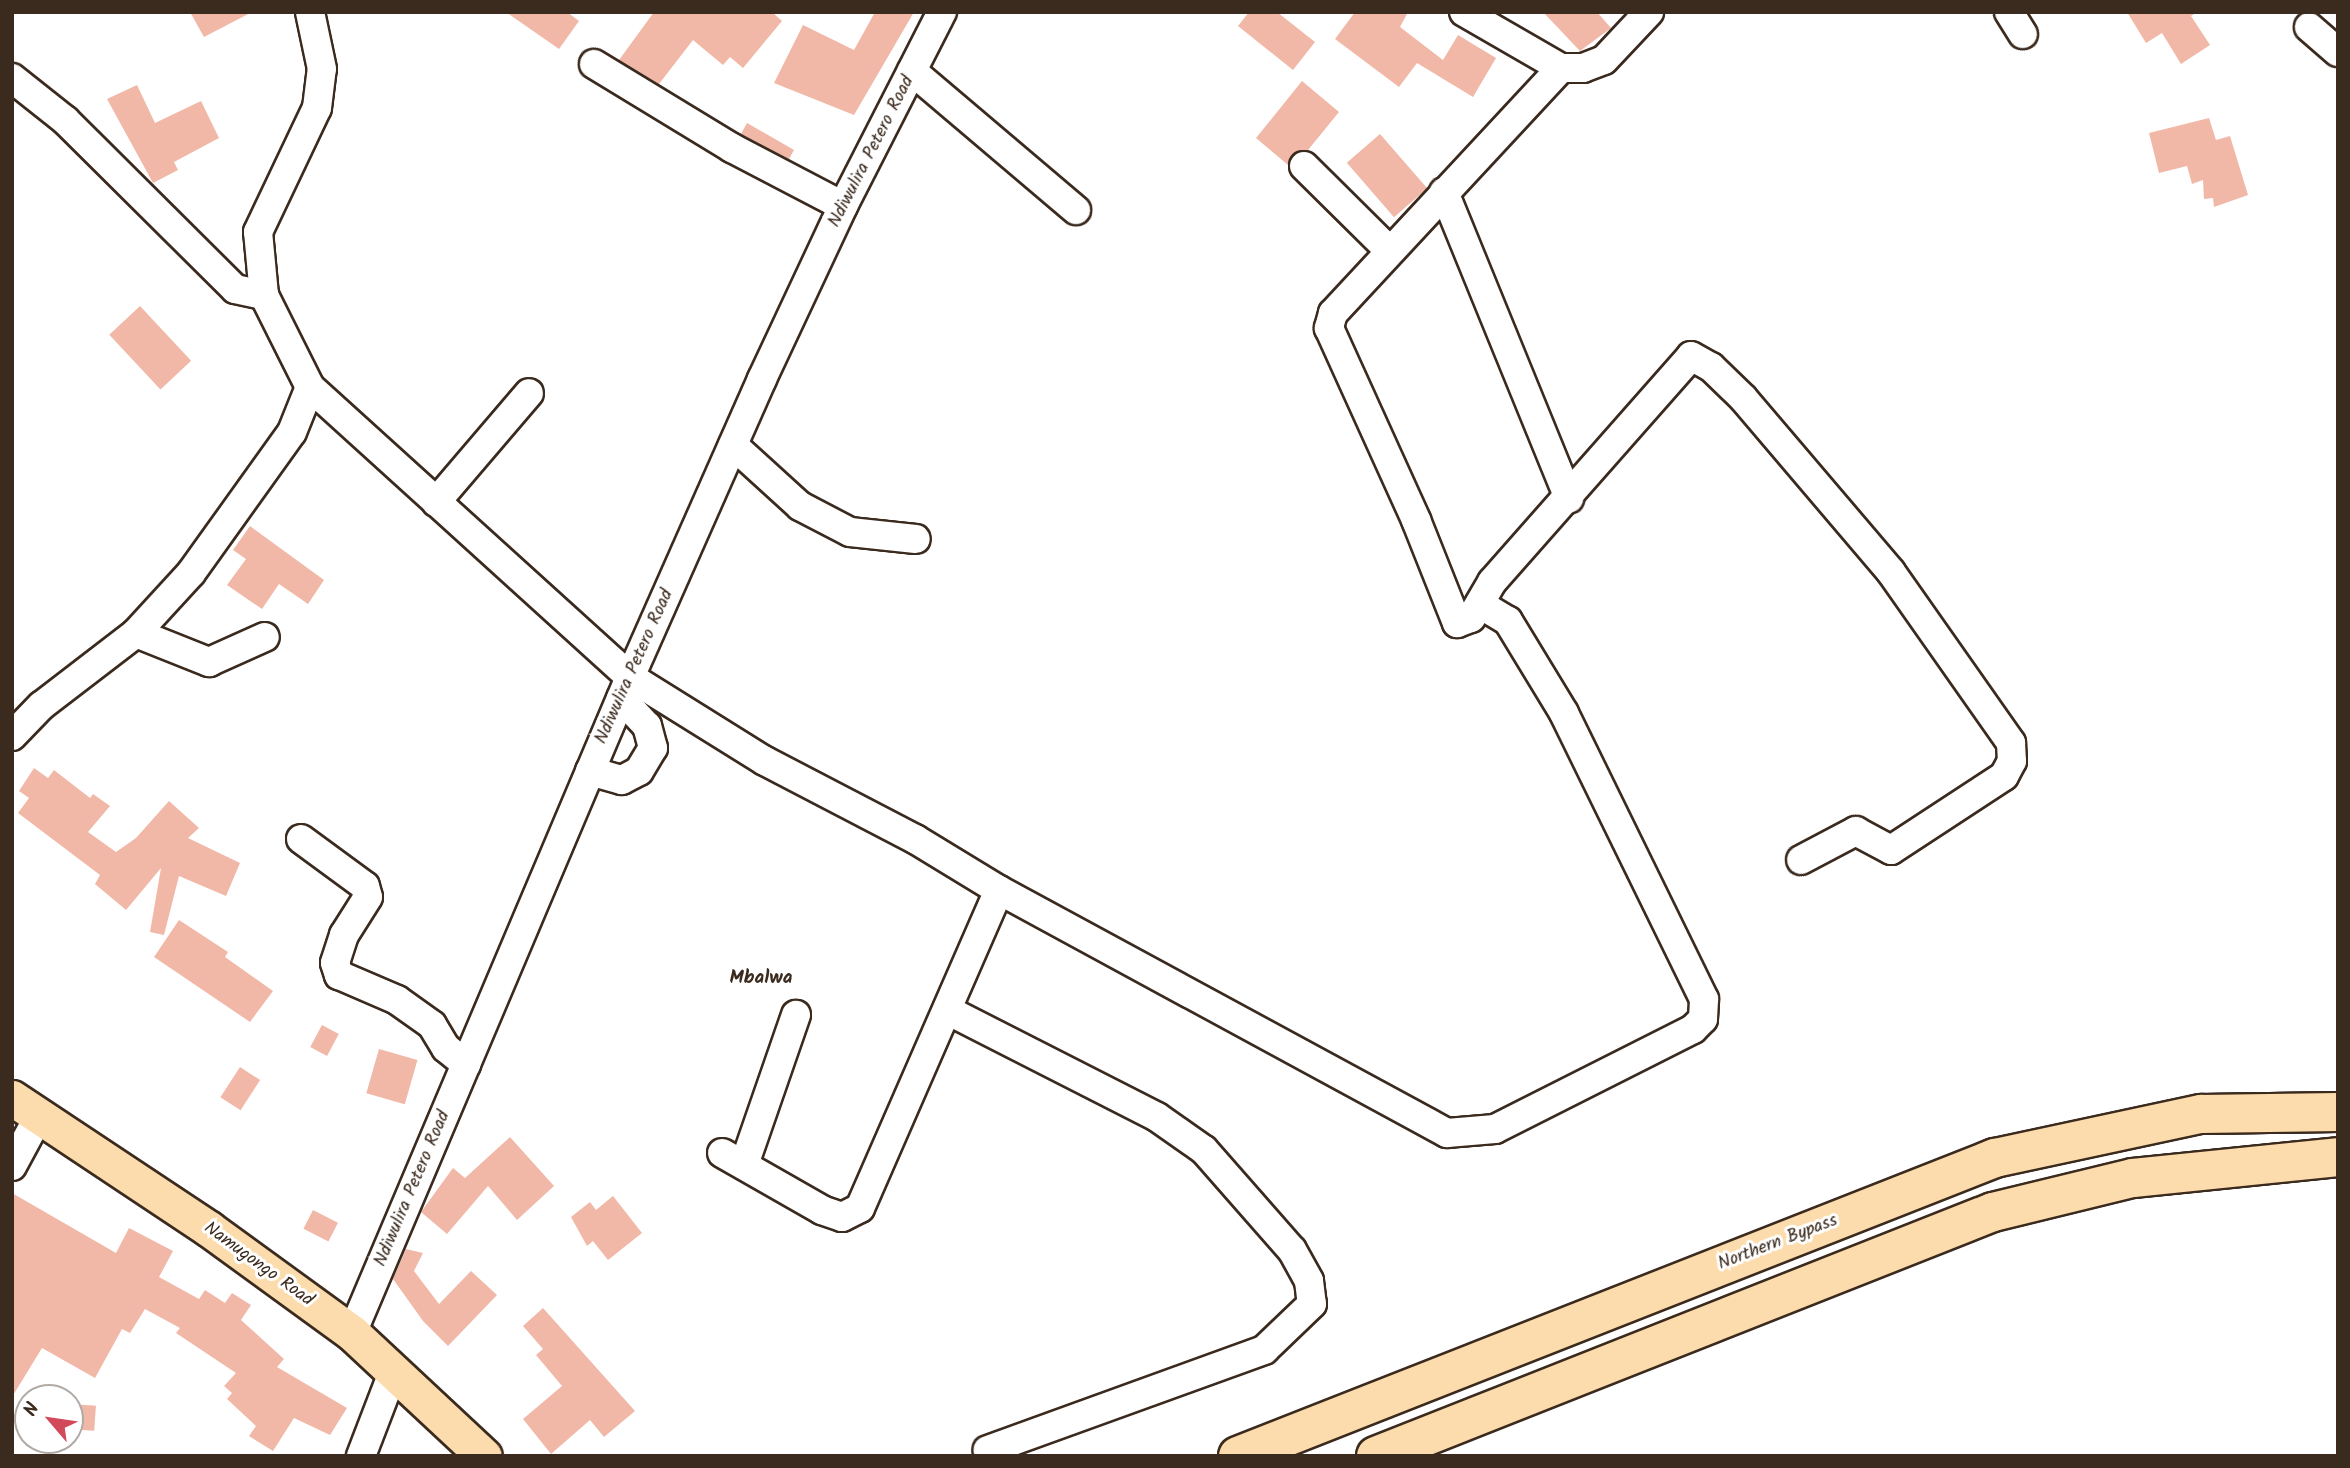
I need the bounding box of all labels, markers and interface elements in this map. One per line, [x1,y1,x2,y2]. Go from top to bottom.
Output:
street label: Ndiwulira Petero Road [824,73,920,231]
street label: Ndiwulira Petero Road [591,586,679,748]
district label: Mbalwa [729,968,793,990]
street label: Ndiwulira Petero Road [370,1108,456,1270]
street label: Northern Bypass [1715,1210,1841,1276]
street label: Namugongo Road [199,1218,317,1312]
north arrow [14,1384,84,1454]
text: N [16,1397,48,1422]

